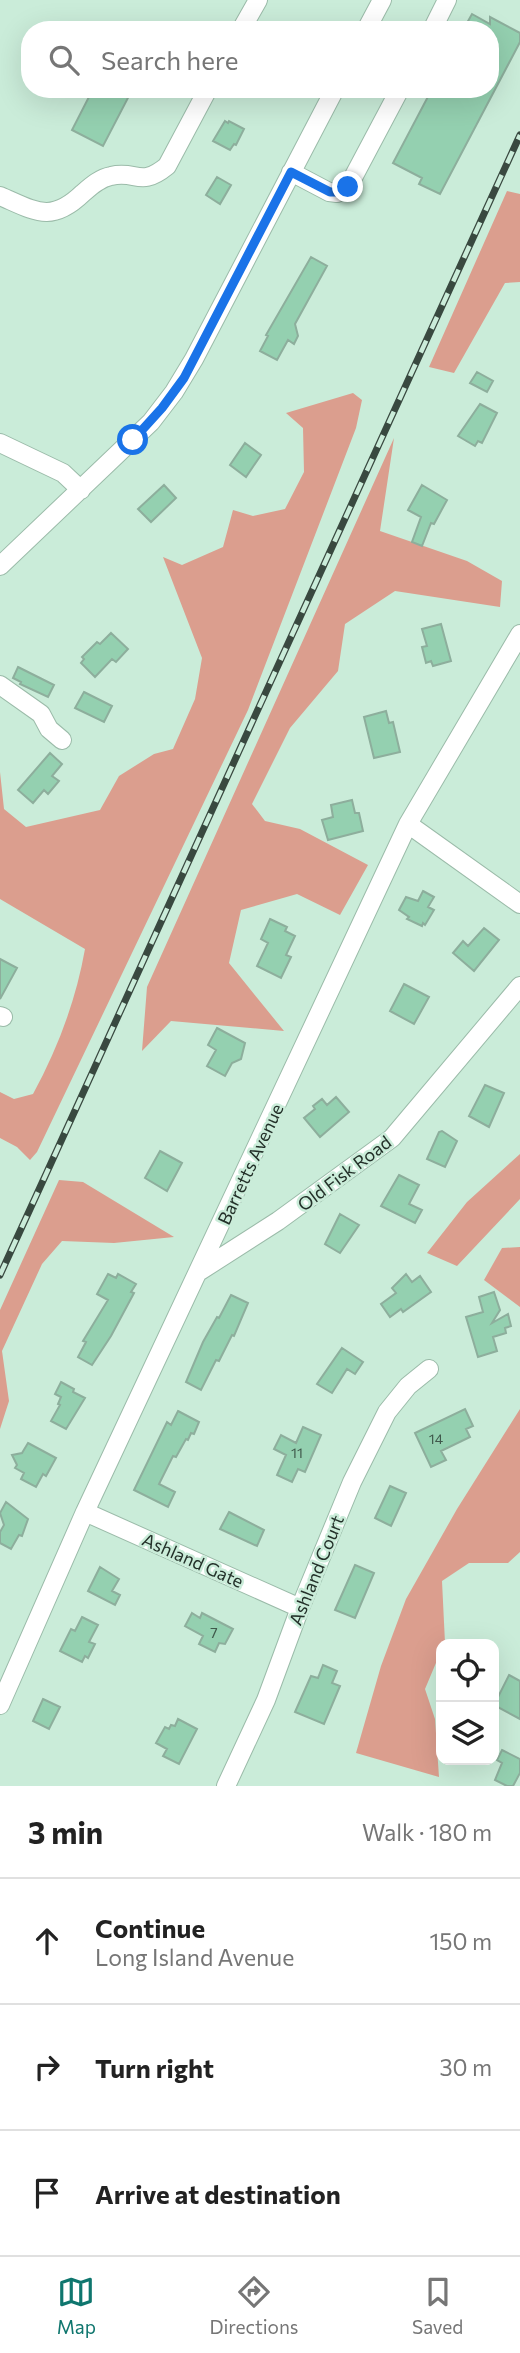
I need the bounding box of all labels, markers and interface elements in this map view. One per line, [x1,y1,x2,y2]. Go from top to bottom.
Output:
search box [21,21,499,98]
icon: search [45,41,83,79]
text: Search here [101,44,239,75]
route end [332,171,363,202]
route start [117,424,148,455]
street label: Barretts Avenue [212,1100,288,1228]
street label: Old Fisk Road [293,1131,395,1215]
house number: 14 [429,1430,444,1447]
house number: 11 [291,1444,303,1461]
street label: Ashland Court [284,1512,348,1628]
street label: Ashland Gate [139,1528,247,1592]
house number: 7 [210,1624,218,1641]
map controls [436,1639,499,1765]
button: locate [436,1639,499,1702]
button: layers [436,1702,499,1765]
text: 3 min [28,1813,103,1850]
text: Walk · 180 m [362,1818,492,1846]
text: Continue [95,1912,205,1943]
icon: ahead [28,1922,66,1960]
text: 150 m [429,1927,492,1955]
text: Long Island Avenue [95,1943,294,1971]
icon: right [28,2048,66,2086]
text: Turn right [95,2052,214,2083]
text: 30 m [439,2053,492,2081]
icon: arrive [28,2174,66,2212]
text: Arrive at destination [95,2178,341,2209]
tab: Map [57,2273,96,2338]
tab: Directions [209,2273,299,2338]
tab: Saved [412,2273,463,2338]

